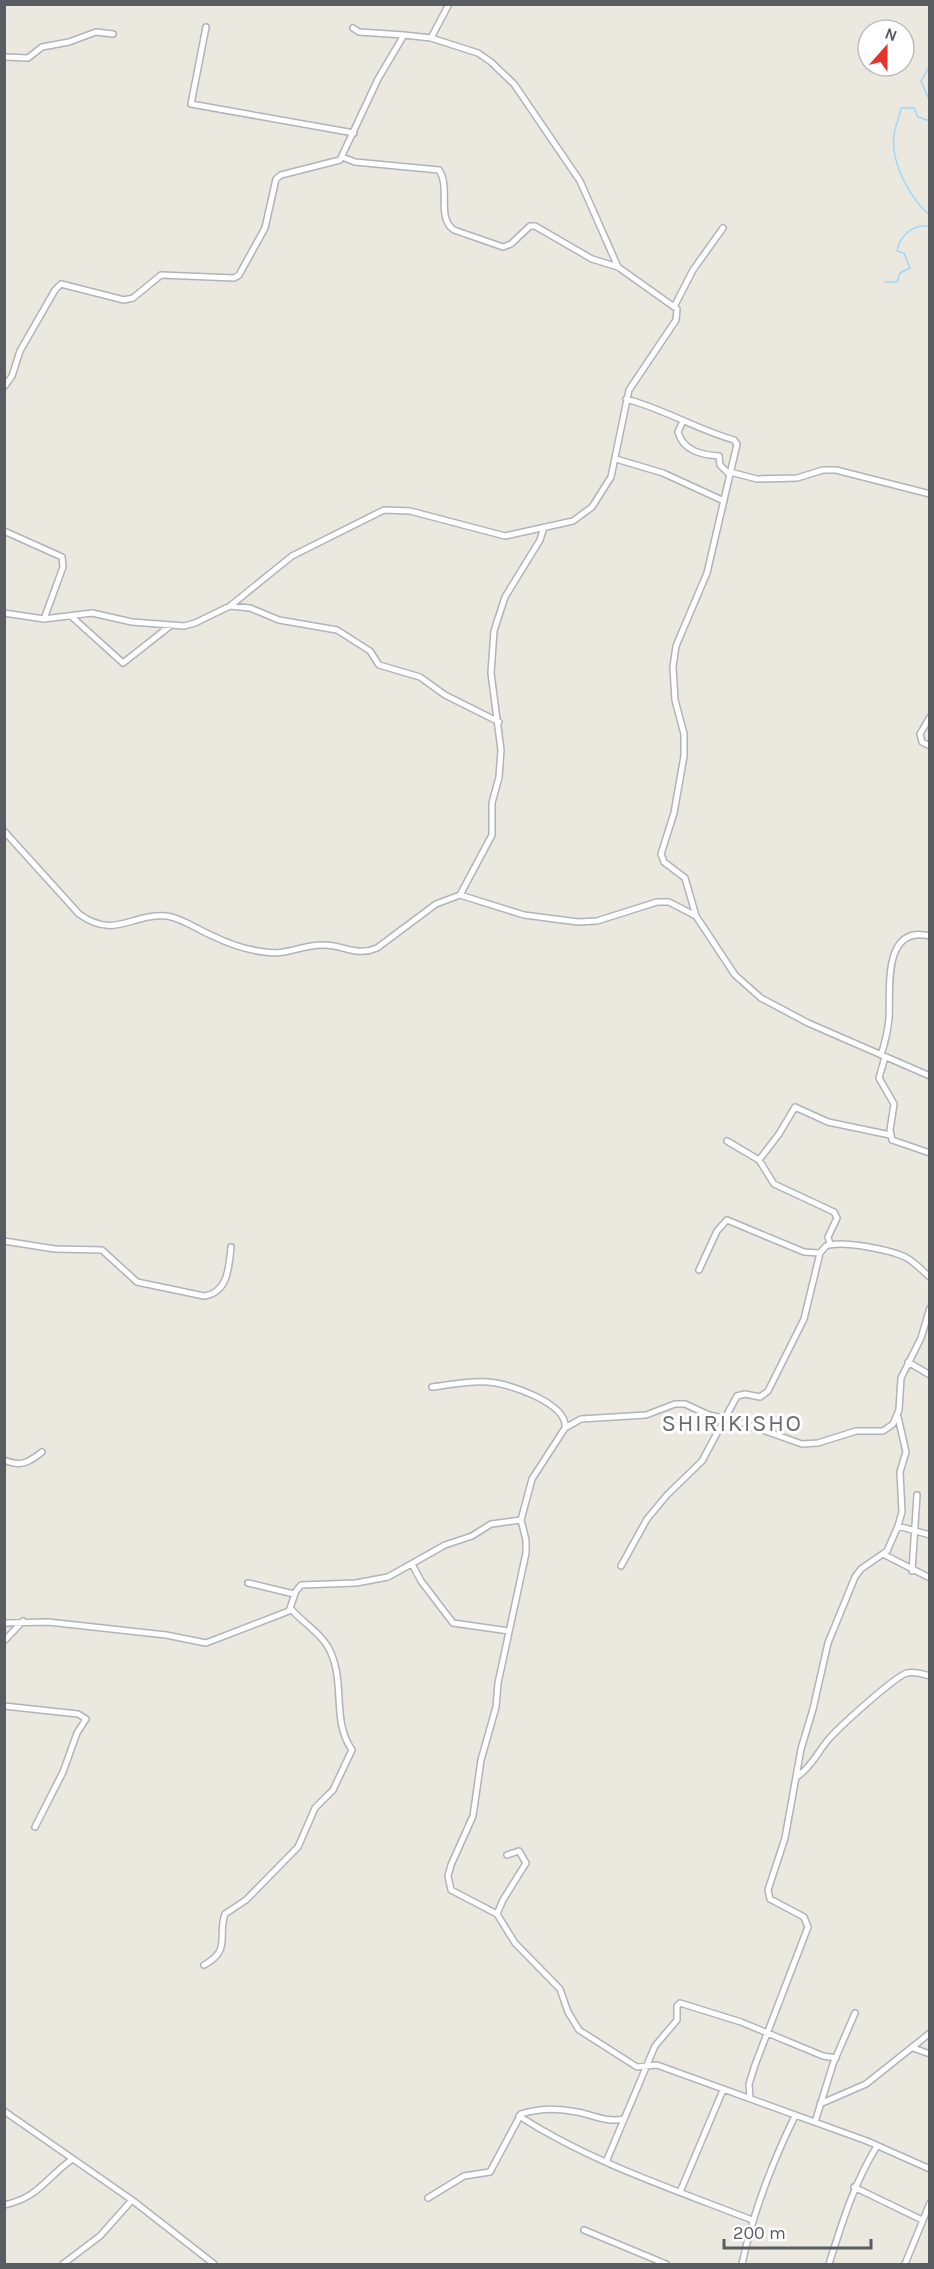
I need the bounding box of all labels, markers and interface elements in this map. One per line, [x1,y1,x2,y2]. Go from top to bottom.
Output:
north arrow [856,18,916,78]
text: N [882,24,900,45]
district label: SHIRIKISHO [661,1409,803,1437]
scale bar [724,2212,871,2250]
text: 200 m [733,2222,786,2244]

